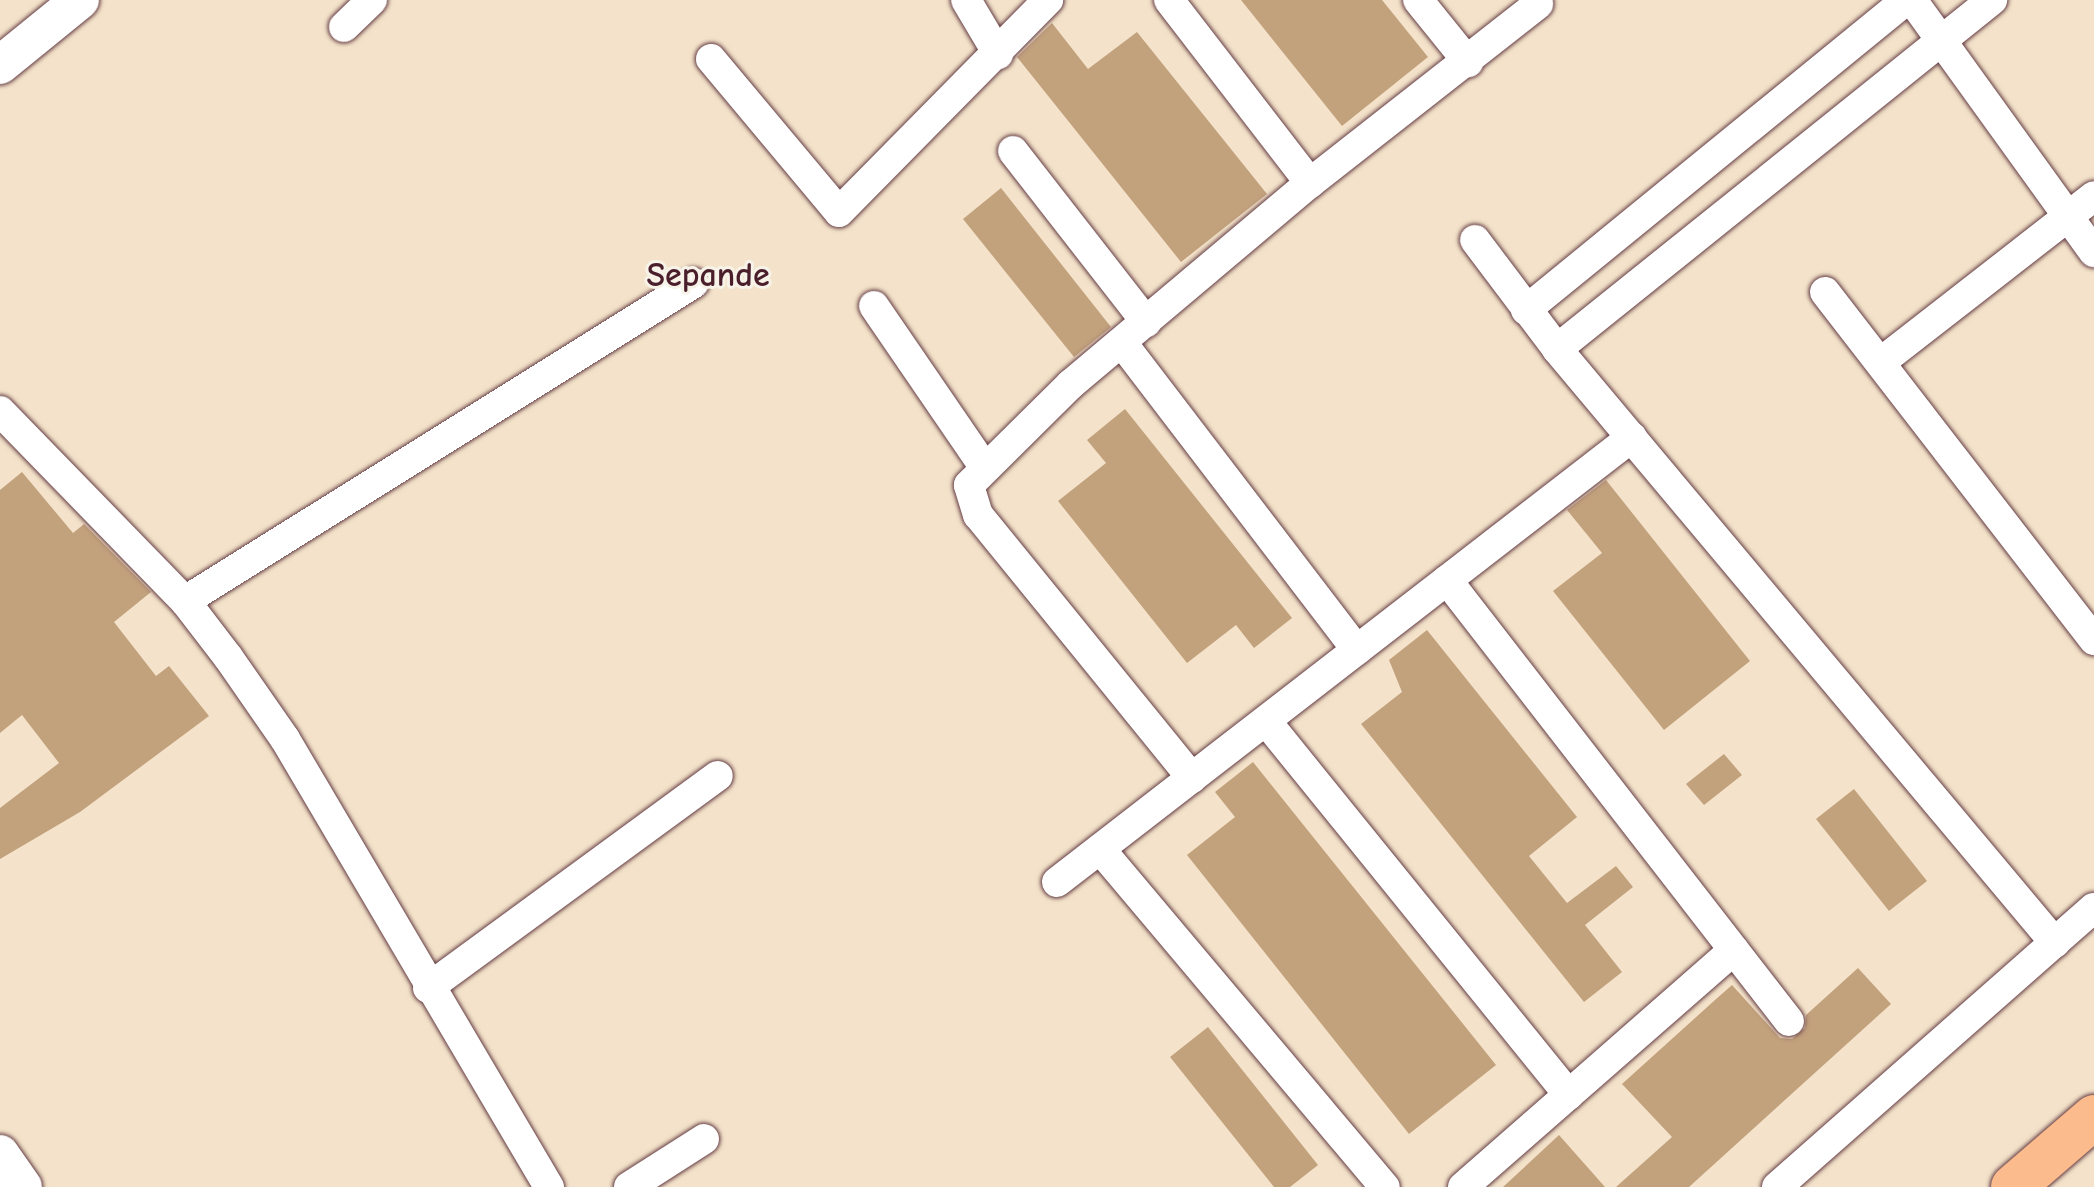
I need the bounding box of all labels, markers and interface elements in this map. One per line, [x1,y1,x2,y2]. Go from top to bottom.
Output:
district label: Sepande [646,256,770,296]

